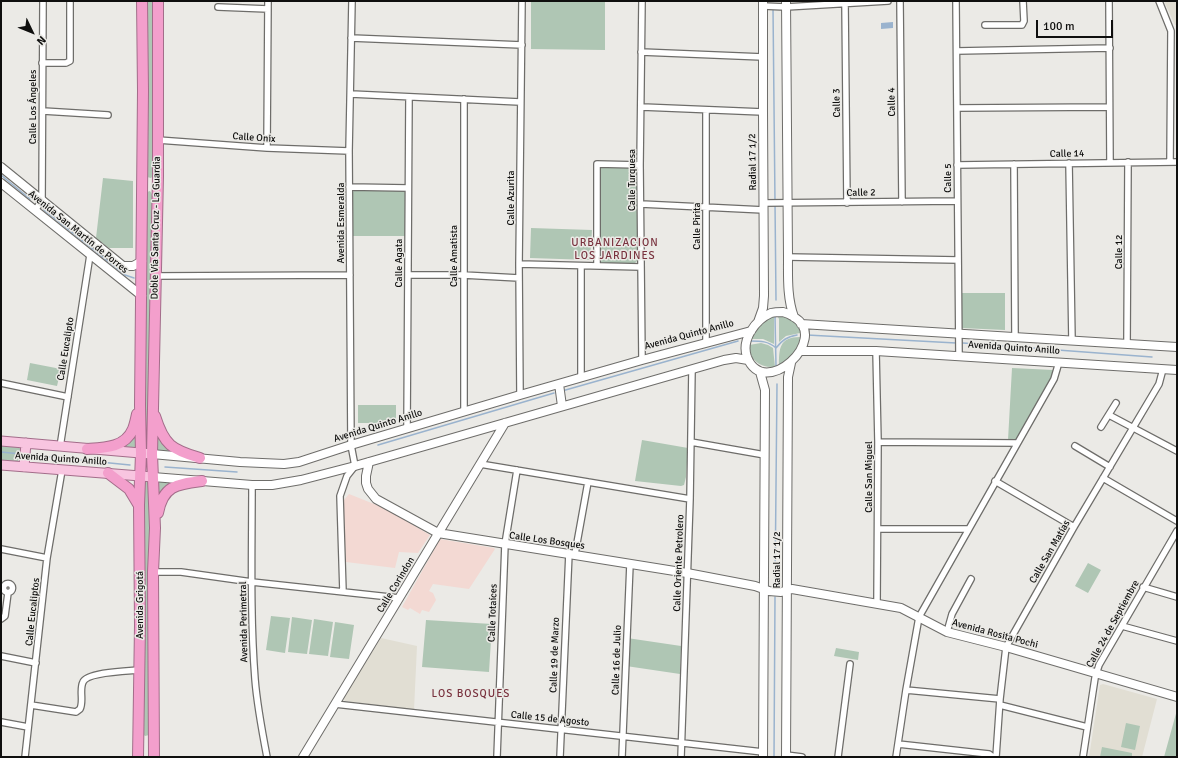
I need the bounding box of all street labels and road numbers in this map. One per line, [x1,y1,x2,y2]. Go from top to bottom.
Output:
street label: Calle Los Ángeles [27,70,39,144]
street label: Calle 4 [886,87,898,117]
street label: Calle 3 [831,88,843,118]
street label: Calle Onix [232,131,276,145]
street label: Radial 17 1/2 [747,133,759,191]
street label: Calle 14 [1050,148,1084,160]
street label: Calle Turquesa [626,149,638,211]
street label: Doble Vía Santa Cruz - La Guardia [149,156,163,300]
street label: Calle 5 [942,163,954,193]
street label: Calle Azurita [505,170,517,226]
street label: Avenida Esmeralda [335,182,347,264]
street label: Calle 2 [846,187,876,199]
street label: Avenida San Martín de Porres [26,188,130,276]
street label: Calle Pirita [691,202,703,250]
street label: Calle Amatista [448,225,460,287]
street label: Calle 12 [1113,235,1125,269]
street label: Calle Agata [393,239,405,287]
street label: Calle Eucalipto [55,316,77,382]
street label: Avenida Quinto Anillo [643,317,735,353]
street label: Avenida Quinto Anillo [968,339,1060,357]
street label: Avenida Quinto Anillo [332,407,424,445]
street label: Calle San Miguel [863,441,875,513]
street label: Avenida Quinto Anillo [15,450,107,468]
street label: Calle Oriente Petrolero [671,514,687,612]
street label: Calle San Matías [1027,518,1073,586]
street label: Calle Los Bosques [508,530,586,552]
street label: Radial 17 1/2 [771,531,783,589]
street label: Calle Corindon [375,555,417,615]
street label: Avenida Grigotá [134,571,146,639]
street label: Calle Eucaliptos [23,577,43,647]
street label: Calle 24 de Septiembre [1084,578,1142,670]
street label: Avenida Perimetral [237,581,251,663]
street label: Calle Totaíces [486,584,500,642]
street label: Calle 19 de Marzo [548,617,562,693]
street label: Avenida Rosita Pochi [951,617,1039,651]
street label: Calle 16 de Julio [610,625,624,695]
street label: Calle 15 de Agosto [510,709,590,729]

